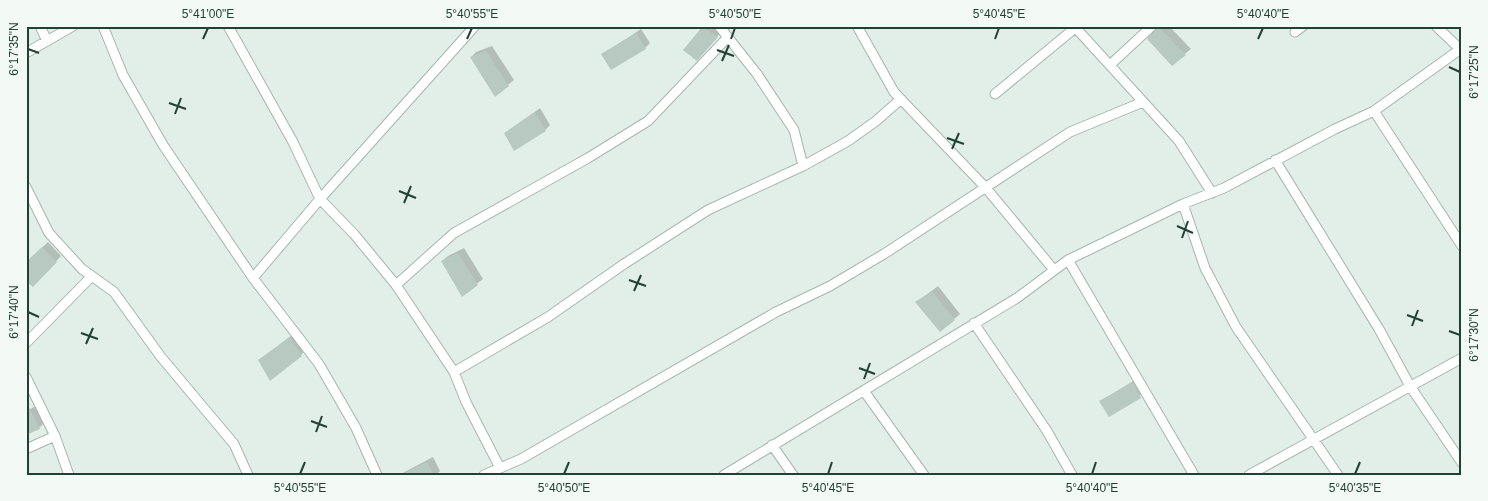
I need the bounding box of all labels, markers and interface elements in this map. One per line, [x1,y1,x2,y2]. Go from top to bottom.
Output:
text: 5°41'00"E [182,7,234,21]
text: 5°40'55"E [446,7,498,21]
text: 5°40'50"E [709,7,761,21]
text: 5°40'45"E [973,7,1025,21]
text: 5°40'40"E [1237,7,1289,21]
text: 6°17'35"N [7,22,21,76]
text: 6°17'25"N [1467,45,1481,99]
text: 6°17'40"N [7,285,21,339]
text: 6°17'30"N [1467,308,1481,362]
text: 5°40'55"E [274,481,326,495]
text: 5°40'50"E [538,481,590,495]
text: 5°40'45"E [802,481,854,495]
text: 5°40'40"E [1066,481,1118,495]
text: 5°40'35"E [1329,481,1381,495]

